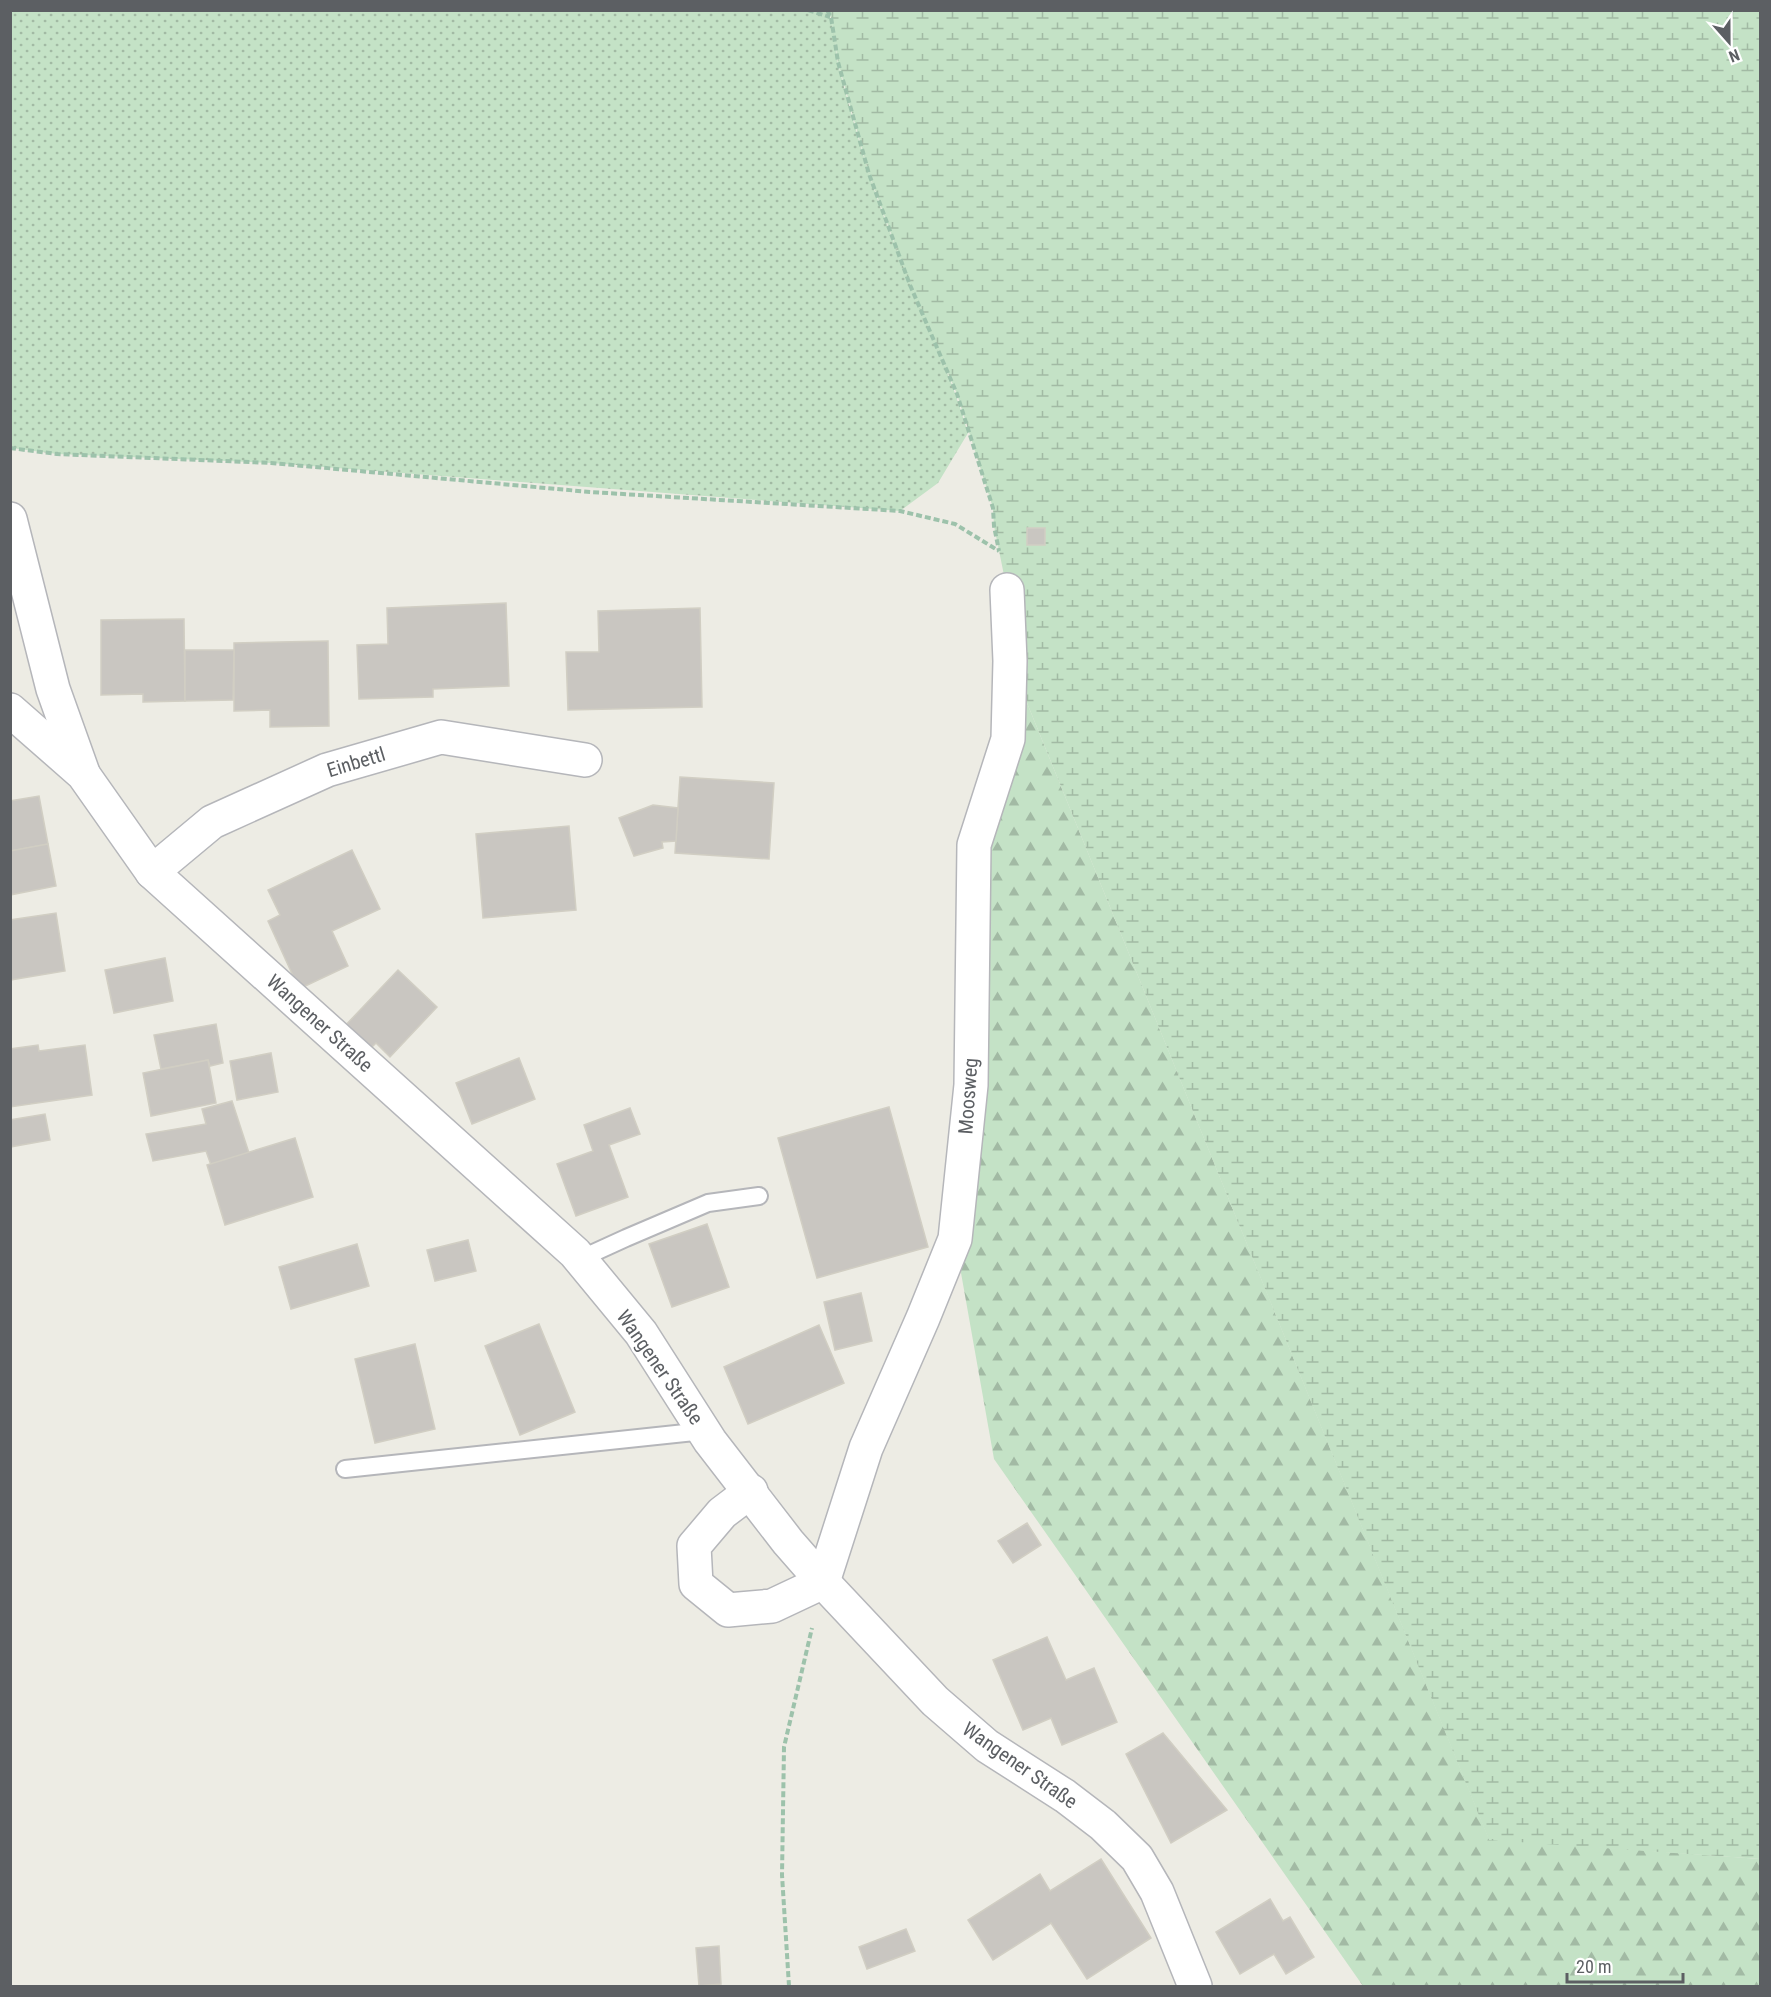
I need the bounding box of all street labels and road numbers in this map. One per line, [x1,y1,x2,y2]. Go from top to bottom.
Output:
street label: Einbettl [324,742,388,782]
street label: Wangener Straße [262,969,378,1077]
street label: Moosweg [953,1057,983,1135]
street label: Wangener Straße [612,1305,708,1429]
street label: Wangener Straße [958,1717,1082,1813]

